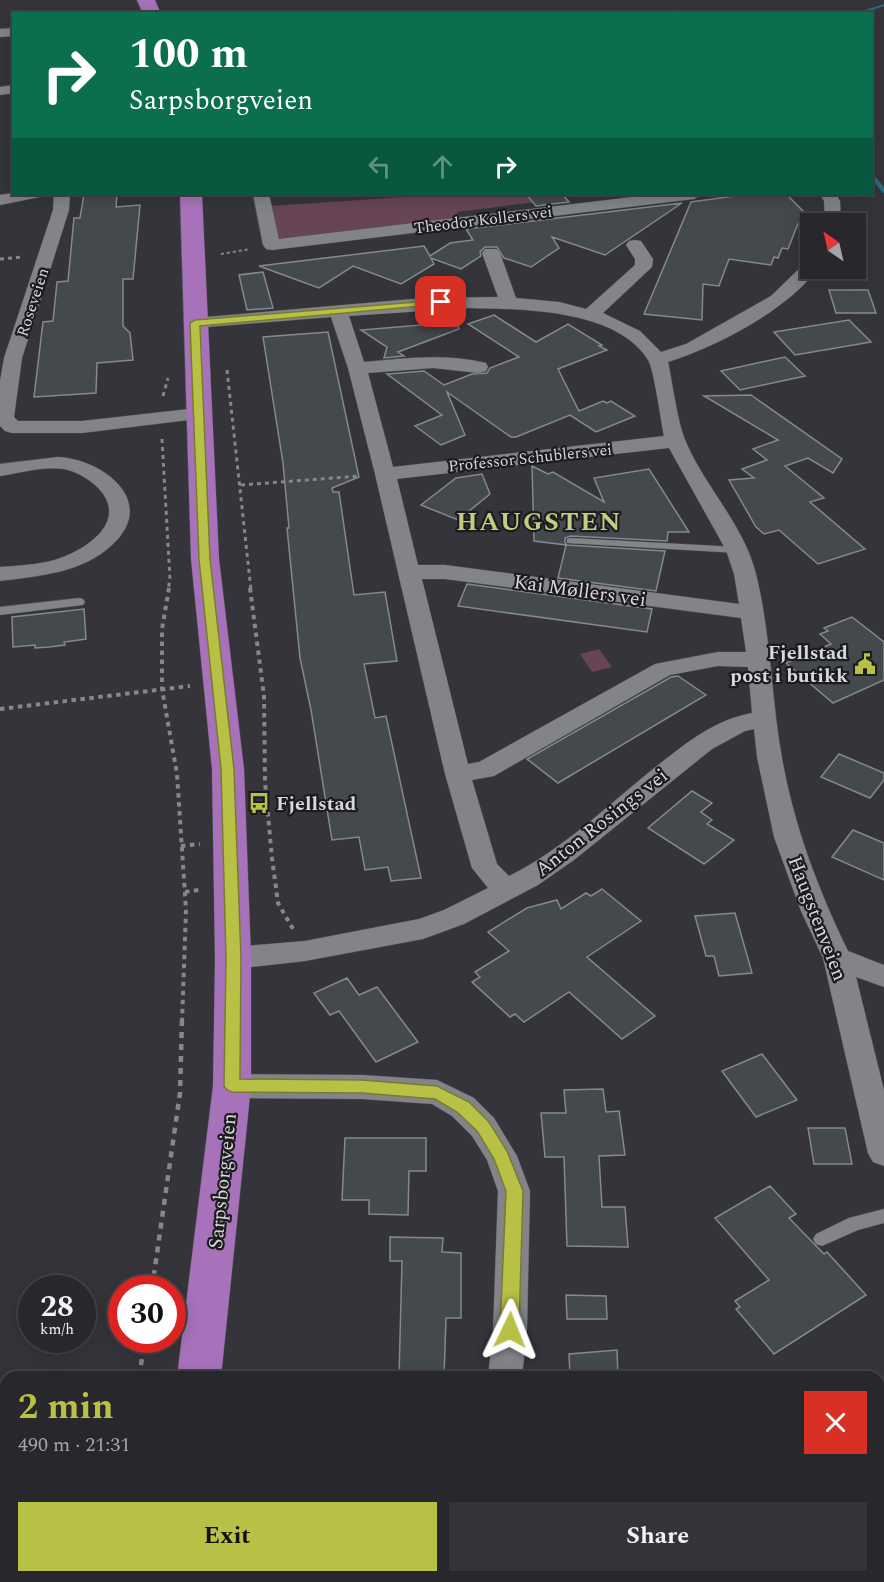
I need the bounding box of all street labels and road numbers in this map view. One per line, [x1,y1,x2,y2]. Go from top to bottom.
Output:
street label: Theodor Kollers vei [413,200,554,240]
street label: Roseveien [11,265,55,340]
street label: Professor Schublers vei [447,437,613,479]
street label: Kai Møllers vei [512,567,648,615]
street label: Anton Rosings vei [529,761,674,884]
street label: Haugstenveien [780,852,855,985]
street label: Sarpsborgveien [201,1112,245,1250]

